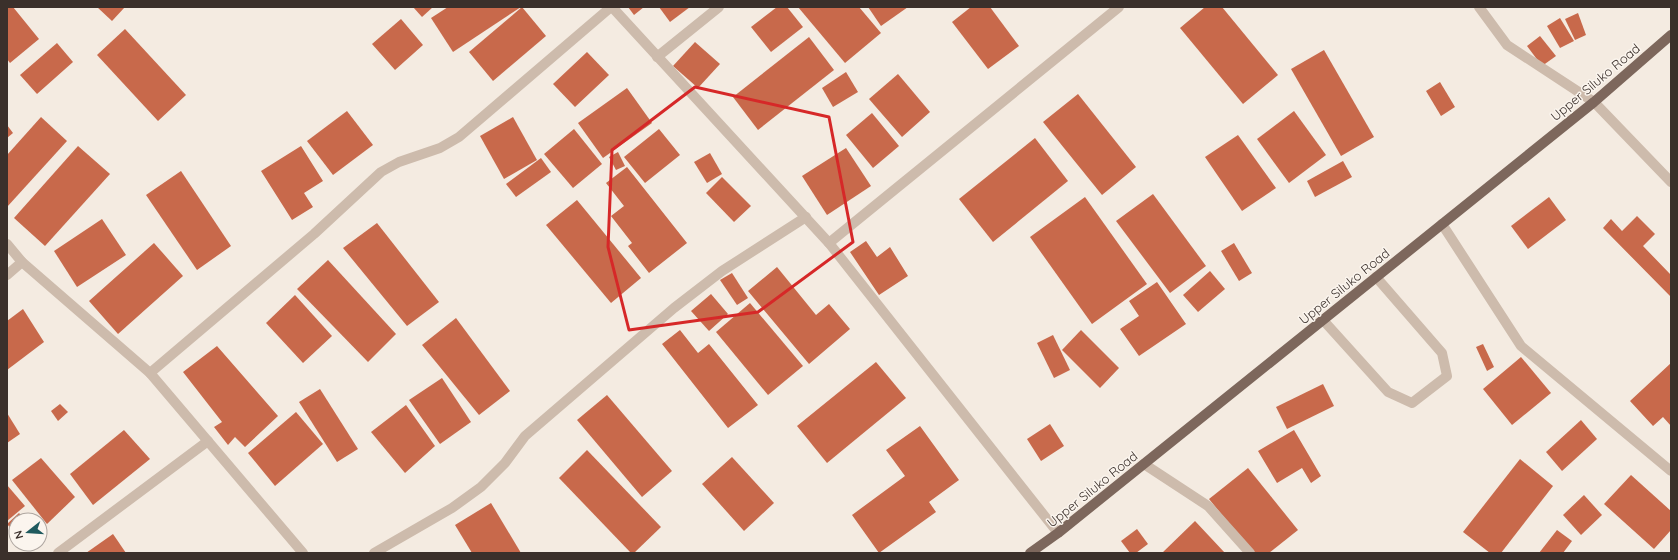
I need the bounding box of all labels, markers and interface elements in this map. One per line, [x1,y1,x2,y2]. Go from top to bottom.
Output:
street label: Upper Siluko Road [1547,40,1643,124]
street label: Upper Siluko Road [1296,245,1392,327]
street label: Upper Siluko Road [1044,448,1140,530]
north arrow [8,512,48,552]
text: N [11,529,26,541]

